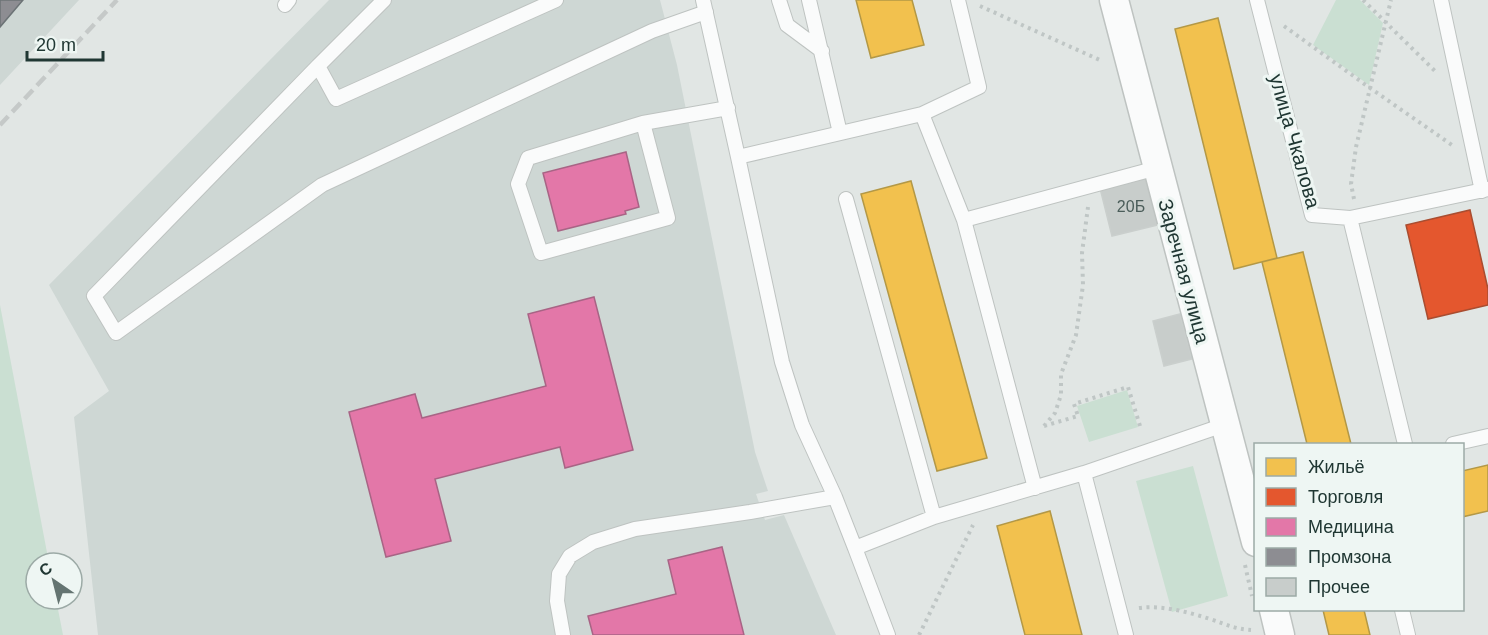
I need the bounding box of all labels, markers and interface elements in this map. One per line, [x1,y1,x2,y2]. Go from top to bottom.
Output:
scale bar [27,24,104,62]
text: 20 m [36,35,76,55]
street label: улица Чкалова [1265,71,1325,212]
street label: Заречная улица [1154,196,1214,347]
house number: 20Б [1117,198,1145,215]
legend [1254,443,1464,611]
text: Жильё [1308,457,1365,477]
text: Торговля [1308,487,1383,507]
text: Медицина [1308,517,1395,537]
text: Промзона [1308,547,1392,567]
north arrow [24,551,84,611]
text: С [36,559,56,579]
text: Прочее [1308,577,1370,597]

